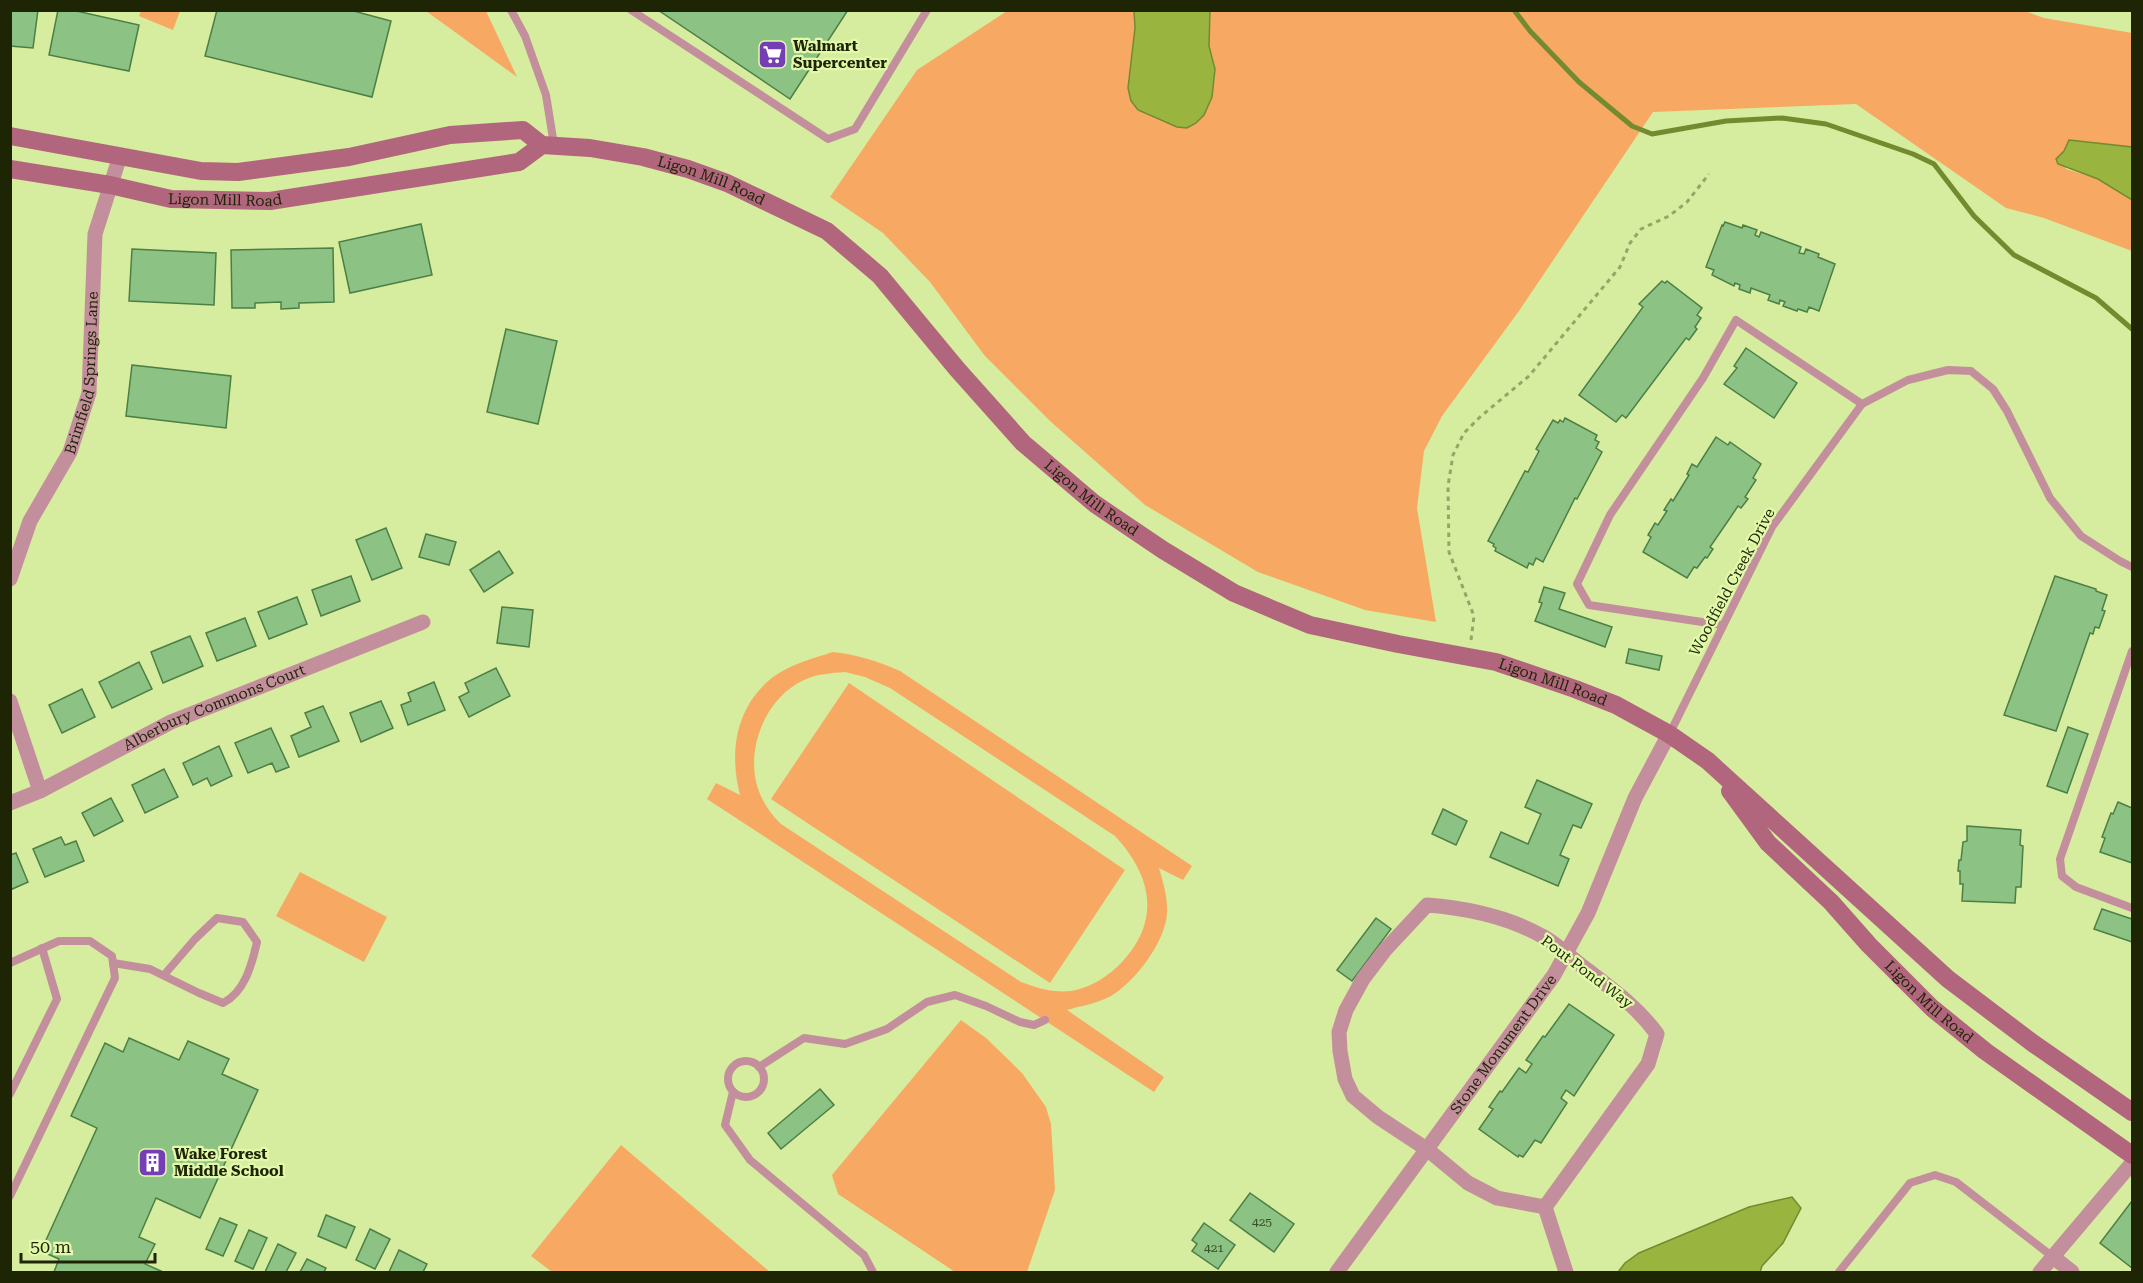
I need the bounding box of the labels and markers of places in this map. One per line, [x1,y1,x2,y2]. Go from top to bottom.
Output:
place label: Walmart Supercenter [793,37,887,72]
supermarket icon: Walmart Supercenter [756,39,788,71]
place label: Wake Forest Middle School [174,1145,284,1180]
building icon: Wake Forest Middle School [137,1147,169,1179]

